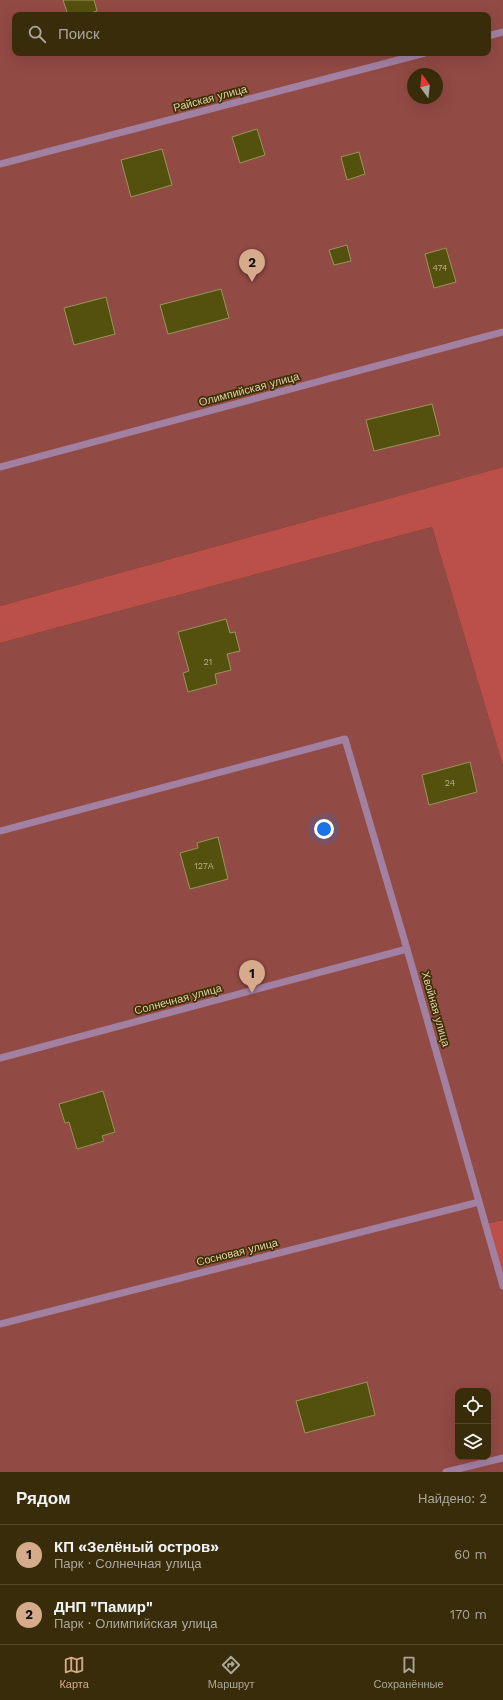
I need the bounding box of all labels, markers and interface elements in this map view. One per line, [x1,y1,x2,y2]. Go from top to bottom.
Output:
search box [12,12,491,56]
icon: search [26,23,48,45]
text: Поиск [58,25,100,43]
north arrow [407,68,443,104]
street label: Райская улица [172,82,249,115]
pin: 2 [239,249,265,282]
house number: 474 [433,263,448,273]
street label: Олимпийская улица [197,370,302,409]
house number: 21 [204,657,212,667]
house number: 24 [445,778,456,788]
your location [314,819,334,839]
house number: 127А [194,861,214,871]
pin: 1 [239,960,265,993]
street label: Хвойная улица [419,970,453,1049]
street label: Солнечная улица [133,981,224,1017]
street label: Сосновая улица [195,1236,280,1269]
map controls [455,1388,491,1460]
button: locate [455,1388,491,1424]
button: layers [455,1424,491,1460]
text: Рядом [16,1488,71,1508]
text: Найдено: 2 [418,1491,487,1506]
text: КП «Зелёный остров» [54,1538,219,1556]
text: 1 [26,1547,32,1562]
text: 60 m [454,1547,487,1562]
text: Парк · Солнечная улица [54,1556,202,1571]
text: ДНП "Памир" [54,1598,153,1616]
text: 2 [25,1607,33,1622]
text: 170 m [450,1607,487,1622]
text: Парк · Олимпийская улица [54,1616,218,1631]
tab: Карта [59,1654,89,1691]
tab: Маршрут [208,1654,255,1691]
tab: Сохранённые [374,1654,444,1691]

